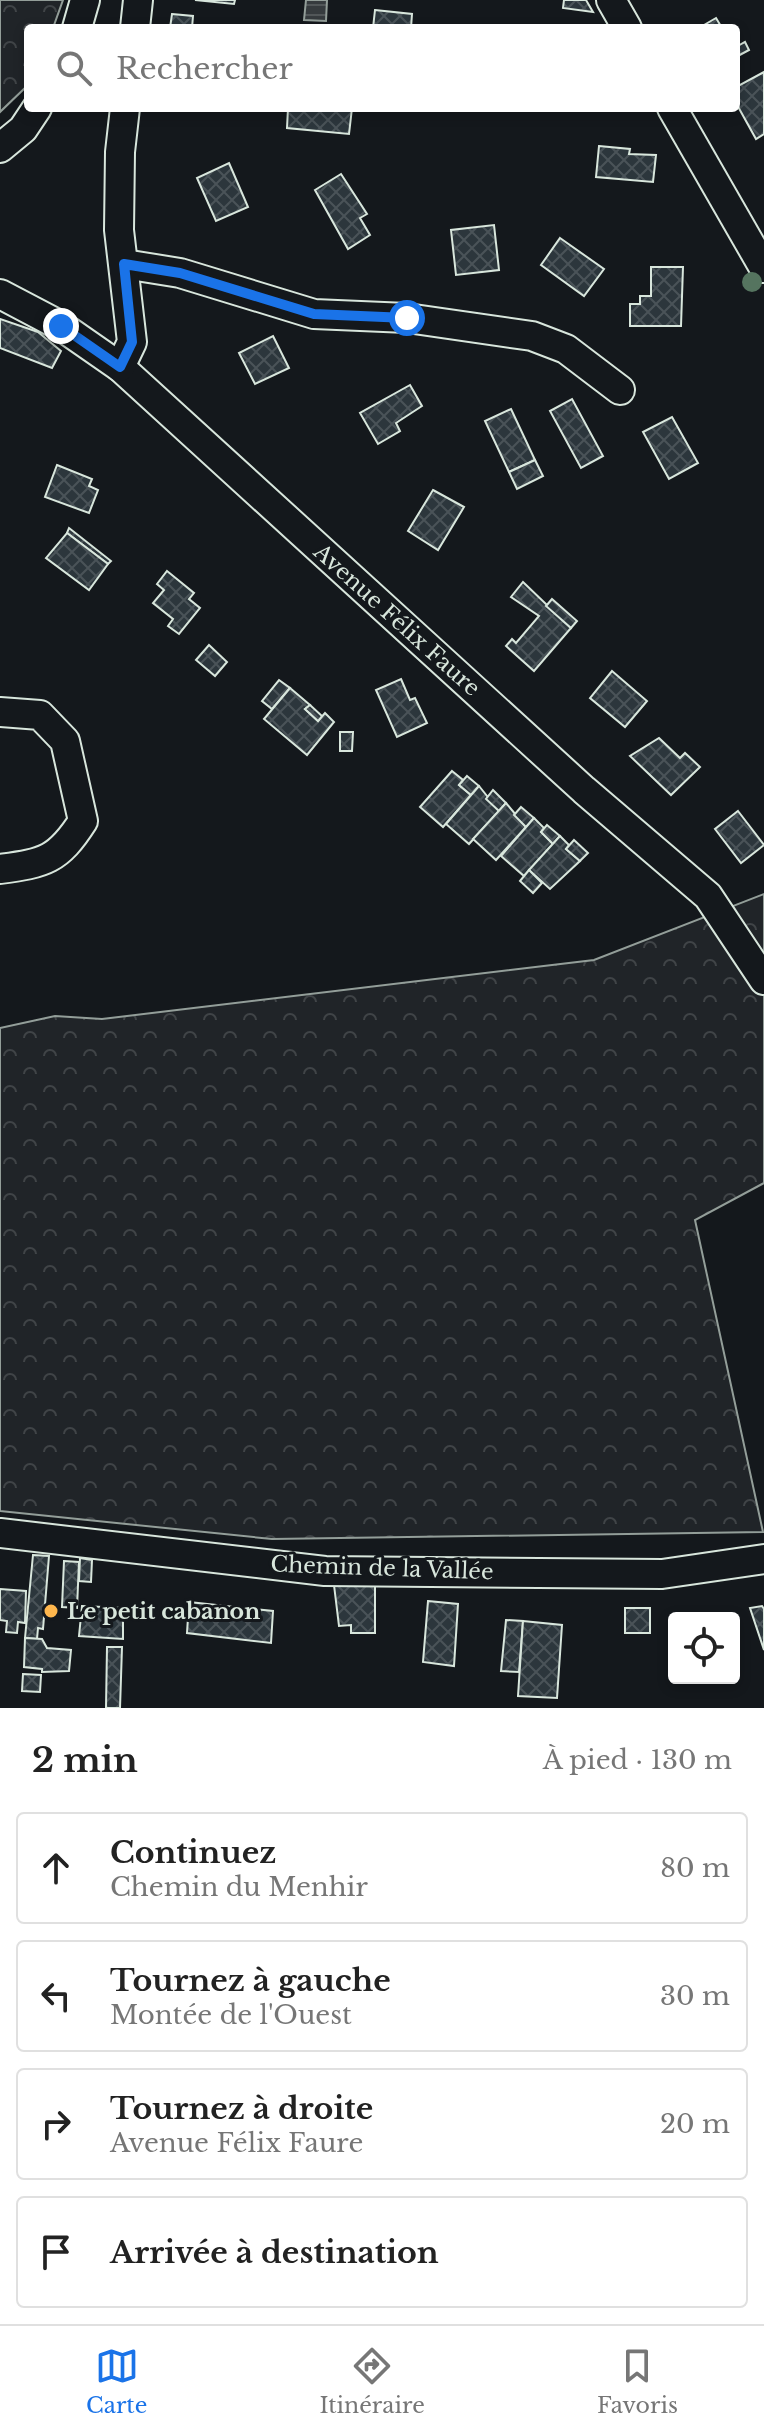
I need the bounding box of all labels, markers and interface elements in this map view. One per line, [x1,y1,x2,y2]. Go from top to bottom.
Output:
search box [24,24,740,112]
icon: search [52,46,96,90]
text: Rechercher [116,50,293,87]
route start [389,300,425,336]
route end [43,308,79,344]
street label: Avenue Félix Faure [308,538,486,702]
street label: Chemin de la Vallée [270,1551,494,1585]
place label: Le petit cabanon [67,1598,260,1625]
marker: Le petit cabanon [42,1602,60,1620]
map controls [668,1612,740,1684]
button: locate [668,1612,740,1684]
text: 2 min [32,1739,138,1781]
text: À pied · 130 m [543,1744,732,1776]
text: Continuez [110,1834,276,1871]
icon: ahead [34,1846,78,1890]
text: 80 m [660,1852,730,1884]
text: Chemin du Menhir [110,1871,368,1903]
text: Tournez à gauche [110,1962,391,1999]
icon: left [34,1974,78,2018]
text: 30 m [660,1980,730,2012]
text: Montée de l'Ouest [110,1999,352,2031]
text: Tournez à droite [110,2090,373,2127]
icon: right [34,2102,78,2146]
text: 20 m [660,2108,730,2140]
text: Avenue Félix Faure [110,2127,363,2159]
icon: arrive [34,2230,78,2274]
text: Arrivée à destination [110,2234,439,2271]
tab: Carte [86,2344,147,2419]
tab: Itinéraire [319,2344,425,2419]
tab: Favoris [597,2344,678,2419]

